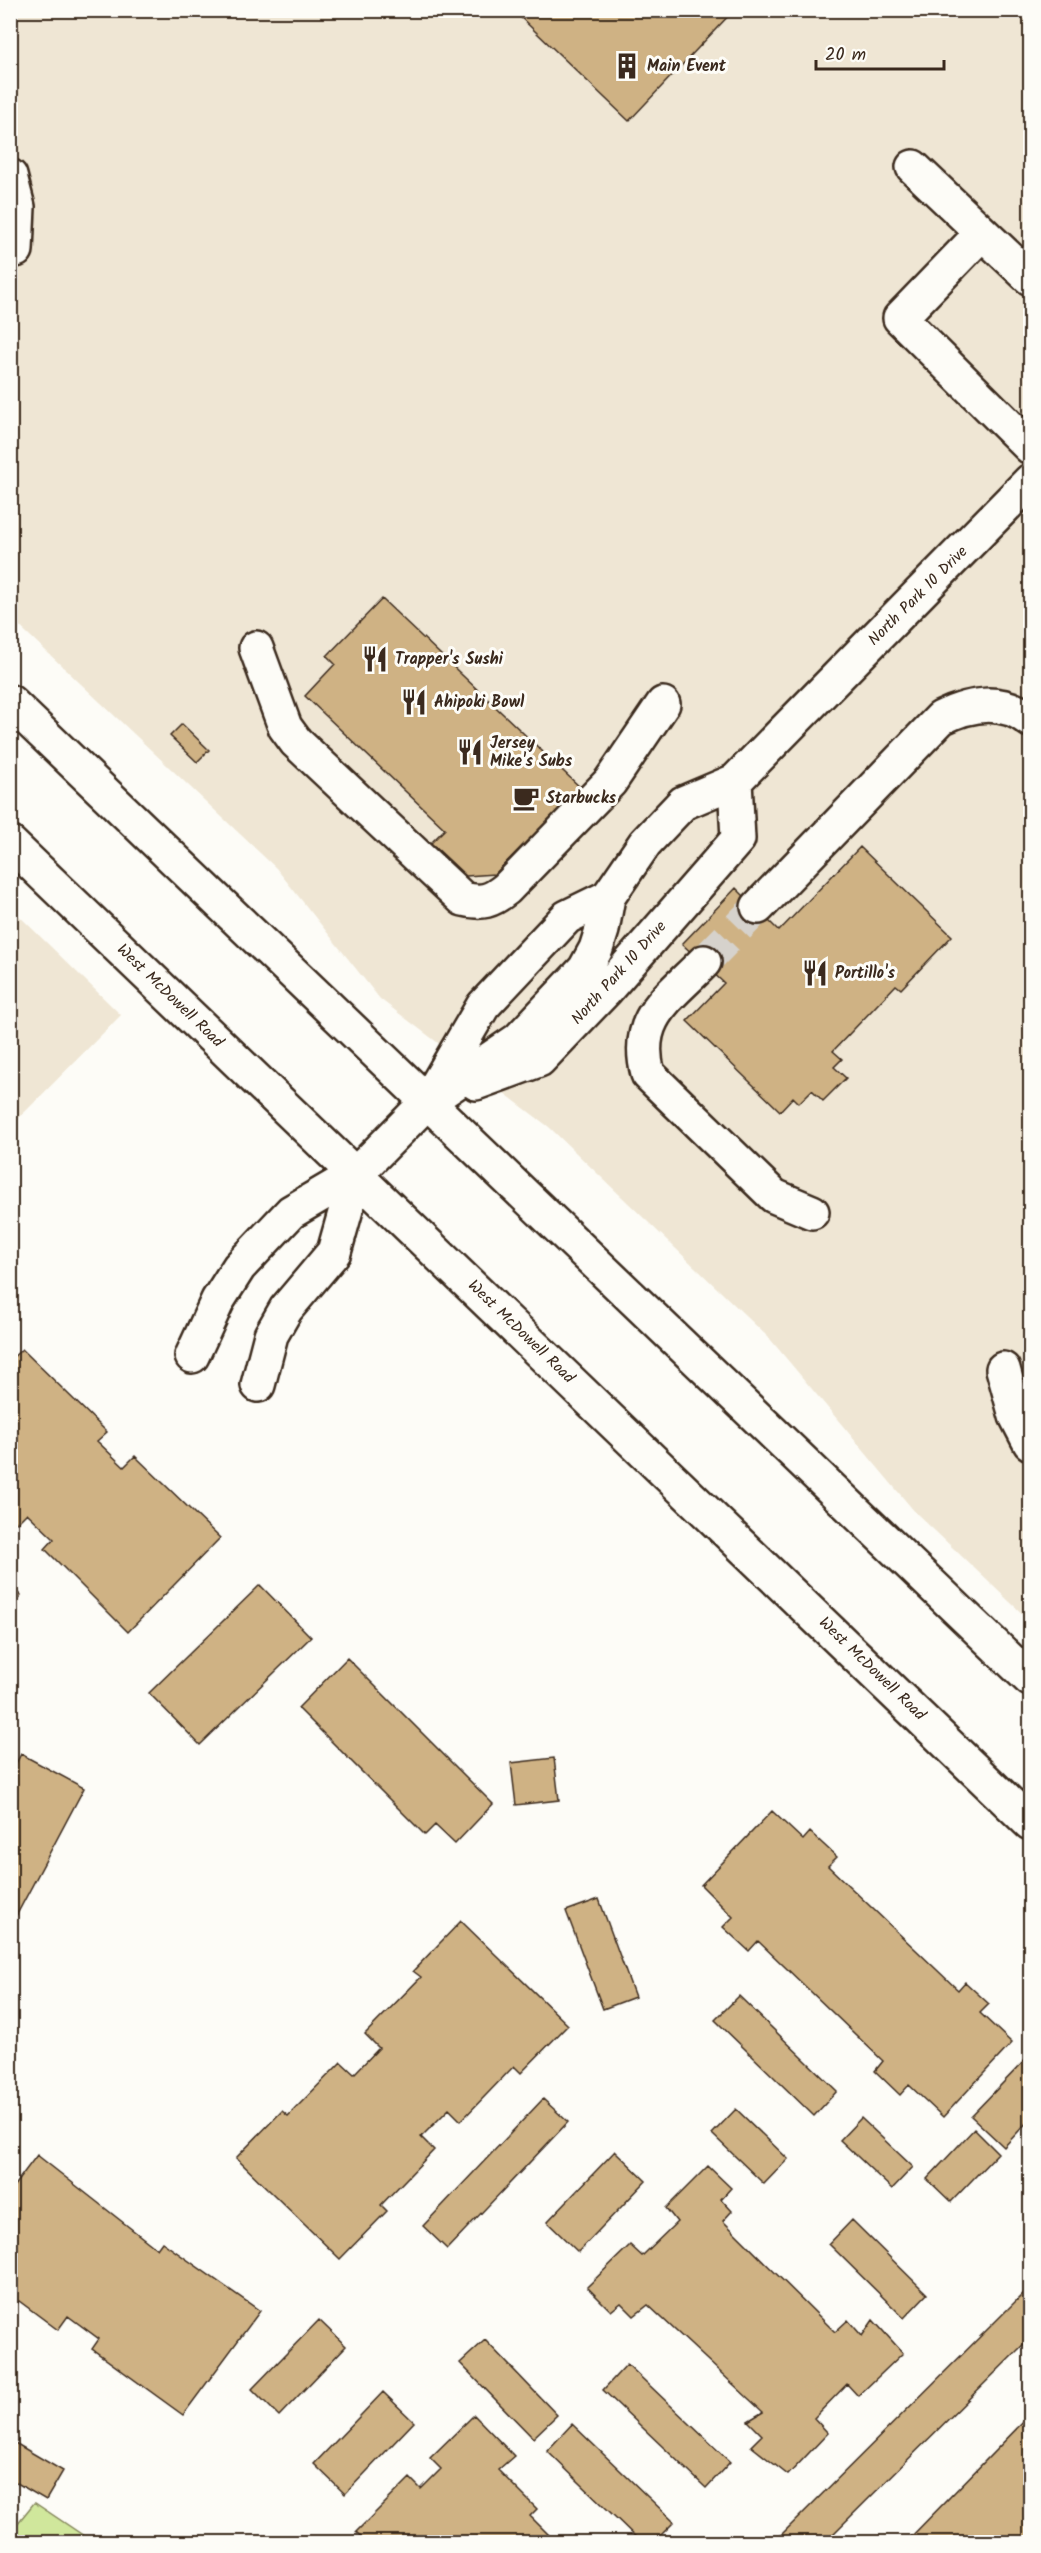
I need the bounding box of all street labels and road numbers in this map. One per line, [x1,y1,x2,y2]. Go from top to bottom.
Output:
street label: North Park 10 Drive [862,540,974,652]
street label: North Park 10 Drive [565,915,673,1031]
street label: West McDowell Road [111,938,230,1055]
street label: West McDowell Road [462,1274,581,1391]
street label: West McDowell Road [813,1611,932,1728]

